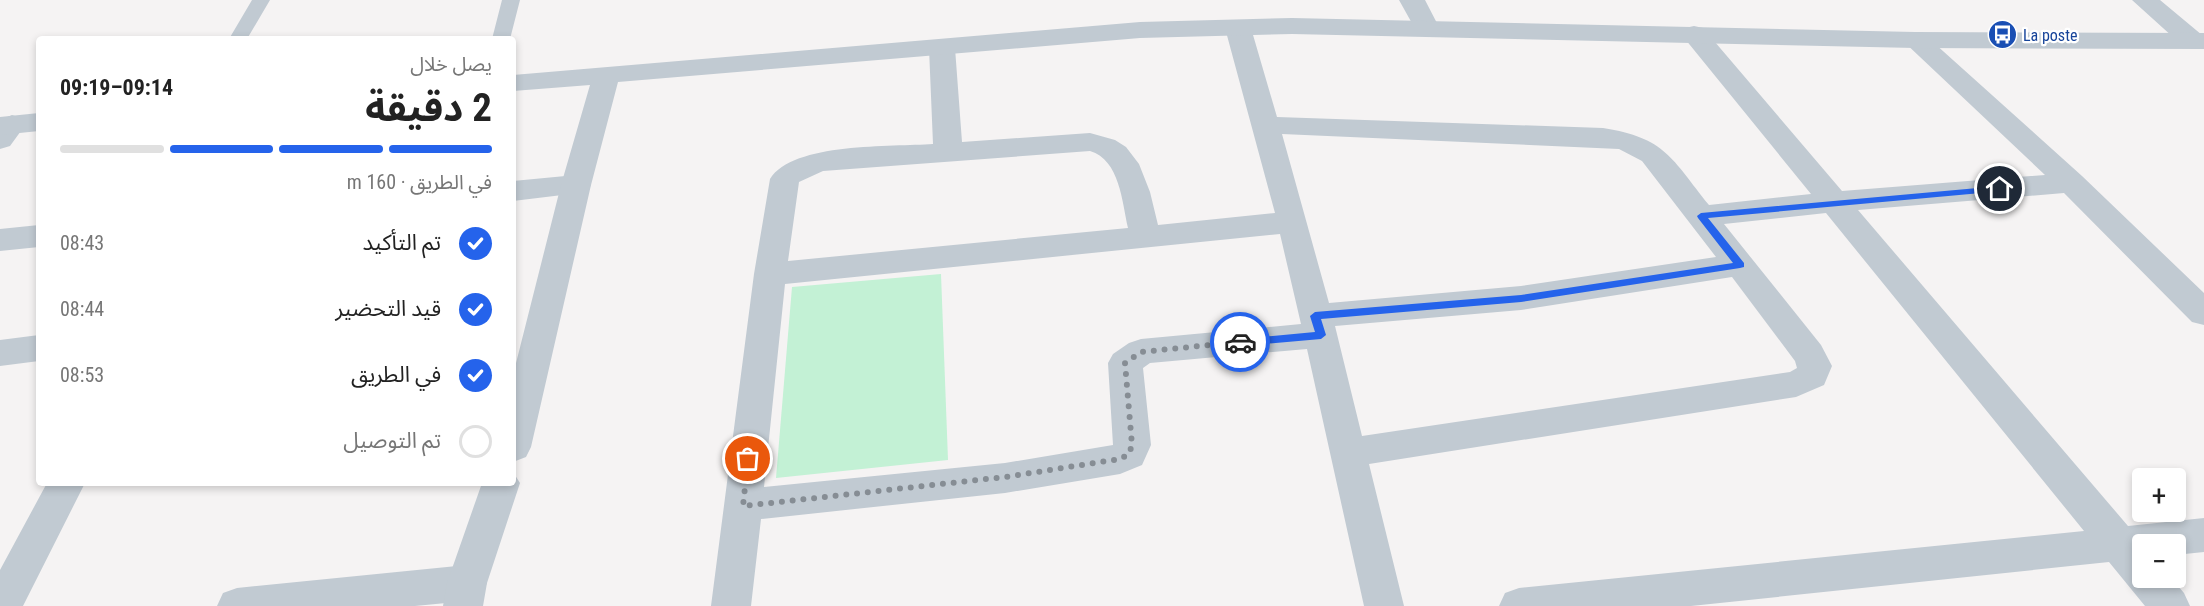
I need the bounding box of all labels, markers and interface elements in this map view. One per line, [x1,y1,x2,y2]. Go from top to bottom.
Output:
bus stop icon: La poste [1986,19,2018,51]
place label: La poste [2023,26,2077,45]
text: يصل خلال [410,52,492,76]
text: 09:14–09:19 [60,75,173,100]
text: 2 دقيقة [365,85,492,131]
pin [1974,163,2025,214]
text: في الطريق · 160 m [347,170,492,194]
icon: home [1983,172,2016,205]
icon: check [459,227,492,260]
text: تم التأكيد [363,230,441,255]
text: 08:43 [60,231,104,255]
icon: check [459,293,492,326]
text: قيد التحضير [335,296,441,321]
text: 08:44 [60,297,104,321]
courier [1210,312,1270,372]
icon: car [1224,326,1257,359]
icon: check [459,359,492,392]
text: في الطريق [351,362,441,387]
text: 08:53 [60,363,104,387]
text: تم التوصيل [343,428,441,453]
pin [722,433,773,484]
icon: bag [731,442,764,475]
map controls [2132,468,2186,588]
button: + [2132,468,2186,522]
button: − [2132,534,2186,588]

